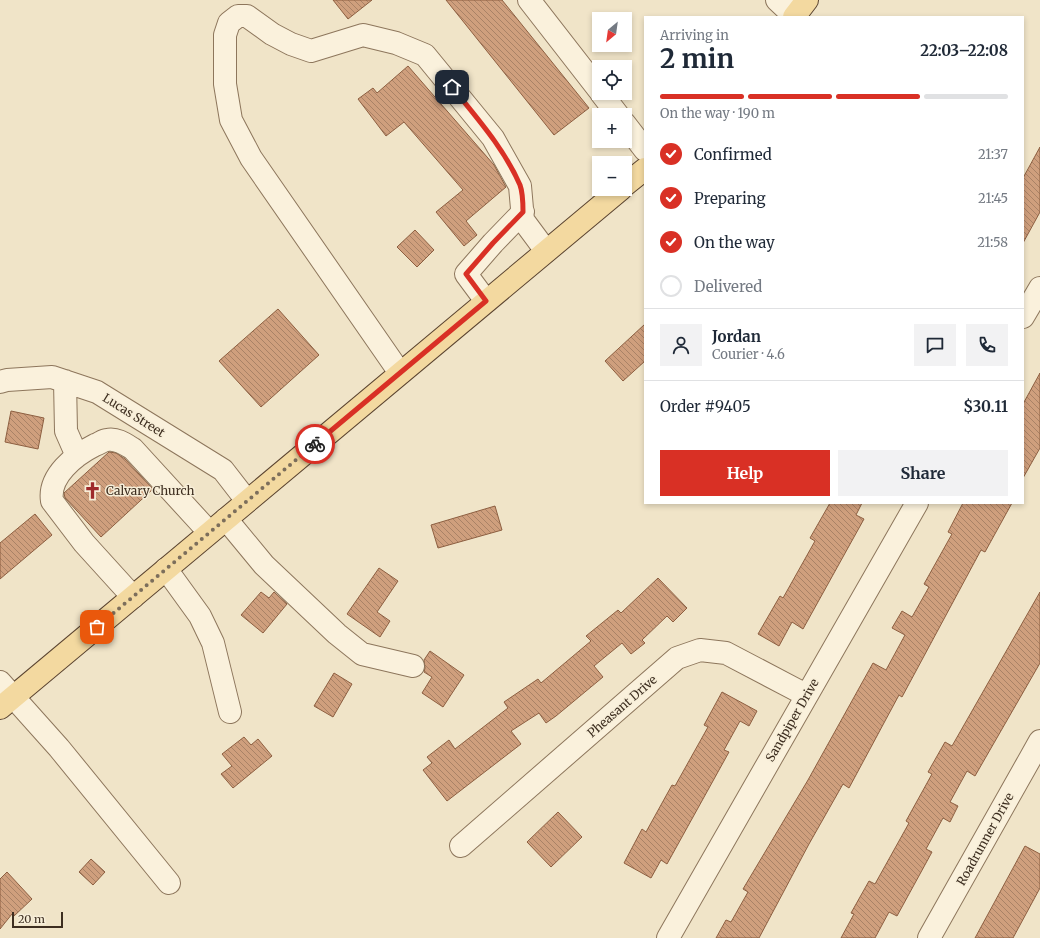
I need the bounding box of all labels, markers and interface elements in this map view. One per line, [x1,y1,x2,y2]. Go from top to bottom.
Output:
north arrow [592,12,632,52]
map controls [592,12,632,196]
text: Arriving in [660,27,729,44]
text: 22:03–22:08 [920,41,1008,60]
text: 2 min [660,42,734,75]
button: locate [592,60,632,100]
pin [435,70,469,104]
icon: home [441,76,463,98]
text: On the way · 190 m [660,105,775,122]
button: + [592,108,632,148]
icon: check [660,143,682,165]
text: Confirmed [694,145,772,164]
text: 21:37 [978,146,1008,163]
button: − [592,156,632,196]
icon: check [660,187,682,209]
text: Preparing [694,189,766,208]
text: 21:45 [978,190,1008,207]
icon: check [660,231,682,253]
text: On the way [694,233,775,252]
text: 21:58 [977,234,1008,251]
text: Delivered [694,277,762,296]
button: person [660,324,702,366]
button: chat [914,324,956,366]
button: phone [966,324,1008,366]
text: Jordan [712,327,761,346]
text: Courier · 4.6 [712,346,785,363]
street label: Lucas Street [100,390,168,440]
text: Order #9405 [660,397,751,416]
text: $30.11 [963,397,1008,416]
courier [295,424,335,464]
icon: bike [304,433,326,455]
button: Help [660,450,830,496]
button: Share [838,450,1008,496]
church icon: Calvary Church [83,480,103,500]
place label: Calvary Church [106,483,194,498]
pin [80,610,114,644]
icon: bag [86,616,108,638]
street label: Pheasant Drive [584,672,660,740]
street label: Sandpiper Drive [762,676,822,764]
street label: Roadrunner Drive [953,790,1017,888]
scale bar [12,910,63,929]
text: 20 m [18,912,45,926]

